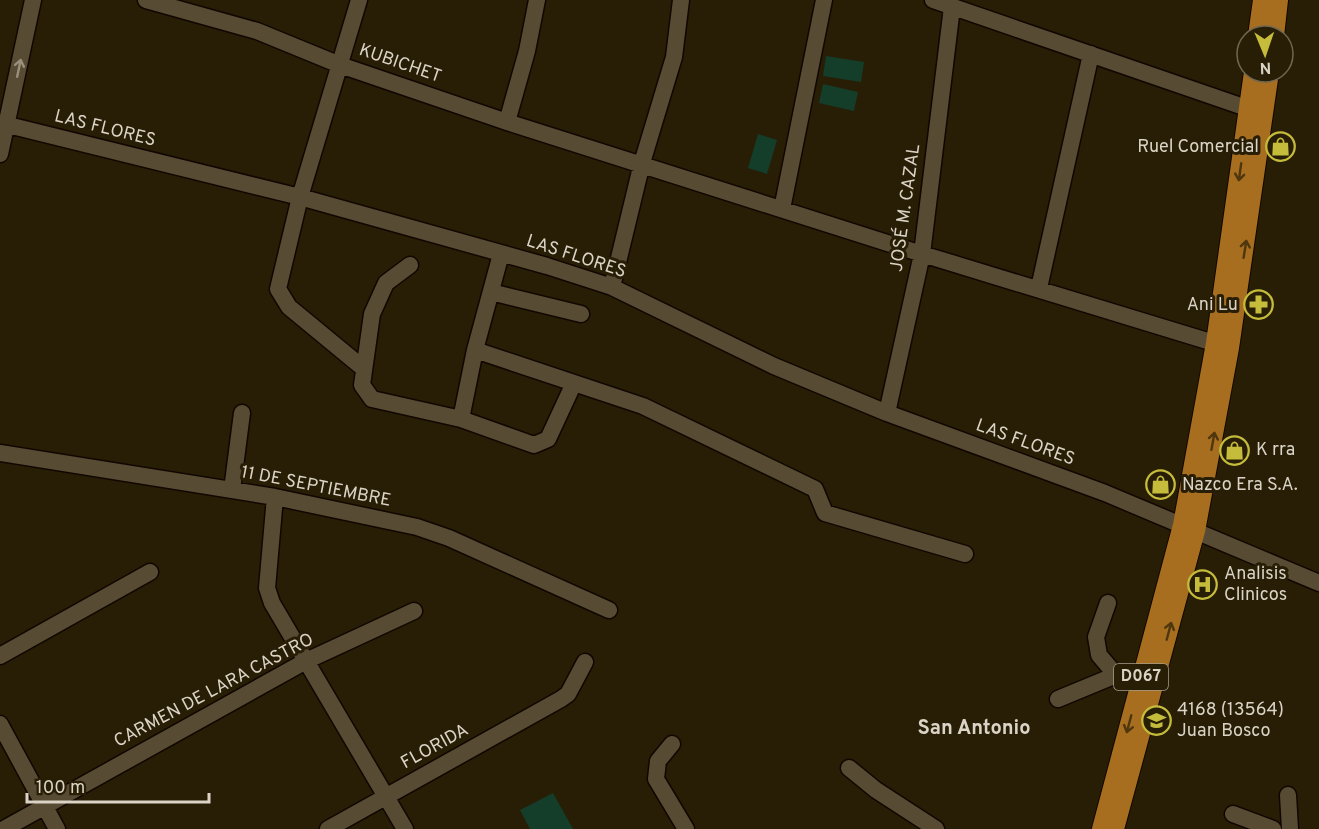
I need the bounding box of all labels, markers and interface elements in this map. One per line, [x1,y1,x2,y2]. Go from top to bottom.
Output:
north arrow [1235,24,1295,84]
street label: KUBICHET [356,39,444,89]
text: N [1259,57,1272,77]
one-way arrow [14,58,25,78]
street label: LAS FLORES [52,105,158,153]
shop icon: Ruel Comercial [1264,131,1296,163]
place label: Ruel Comercial [1137,136,1259,159]
street label: JOSÉ M. CAZAL [884,142,926,273]
one-way arrow [1234,161,1245,181]
street label: LAS FLORES [523,230,629,284]
one-way arrow [1239,239,1250,259]
pharmacy icon: Ani Lu [1243,289,1275,321]
place label: Ani Lu [1187,294,1238,317]
street label: LAS FLORES [972,414,1078,472]
one-way arrow [1208,432,1219,451]
shop icon: K rra [1219,434,1251,466]
place label: K rra [1256,439,1295,462]
street label: 11 DE SEPTIEMBRE [239,461,393,513]
shop icon: Nazco Era S.A. [1145,469,1177,501]
place label: Nazco Era S.A. [1182,474,1298,497]
place label: Analisis Clinicos [1224,563,1287,607]
hospital icon: Analisis Clinicos [1187,568,1219,600]
one-way arrow [1164,622,1175,641]
street label: CARMEN DE LARA CASTRO [110,629,318,753]
road number: D067 [1114,664,1168,690]
place label: 4168 (13564) Juan Bosco [1177,699,1284,743]
school or university icon: 4168 (13564) Juan Bosco [1140,704,1172,736]
one-way arrow [1123,714,1134,733]
district label: San Antonio [917,716,1031,742]
street label: FLORIDA [397,719,473,775]
scale bar [27,766,208,804]
text: 100 m [36,777,85,800]

